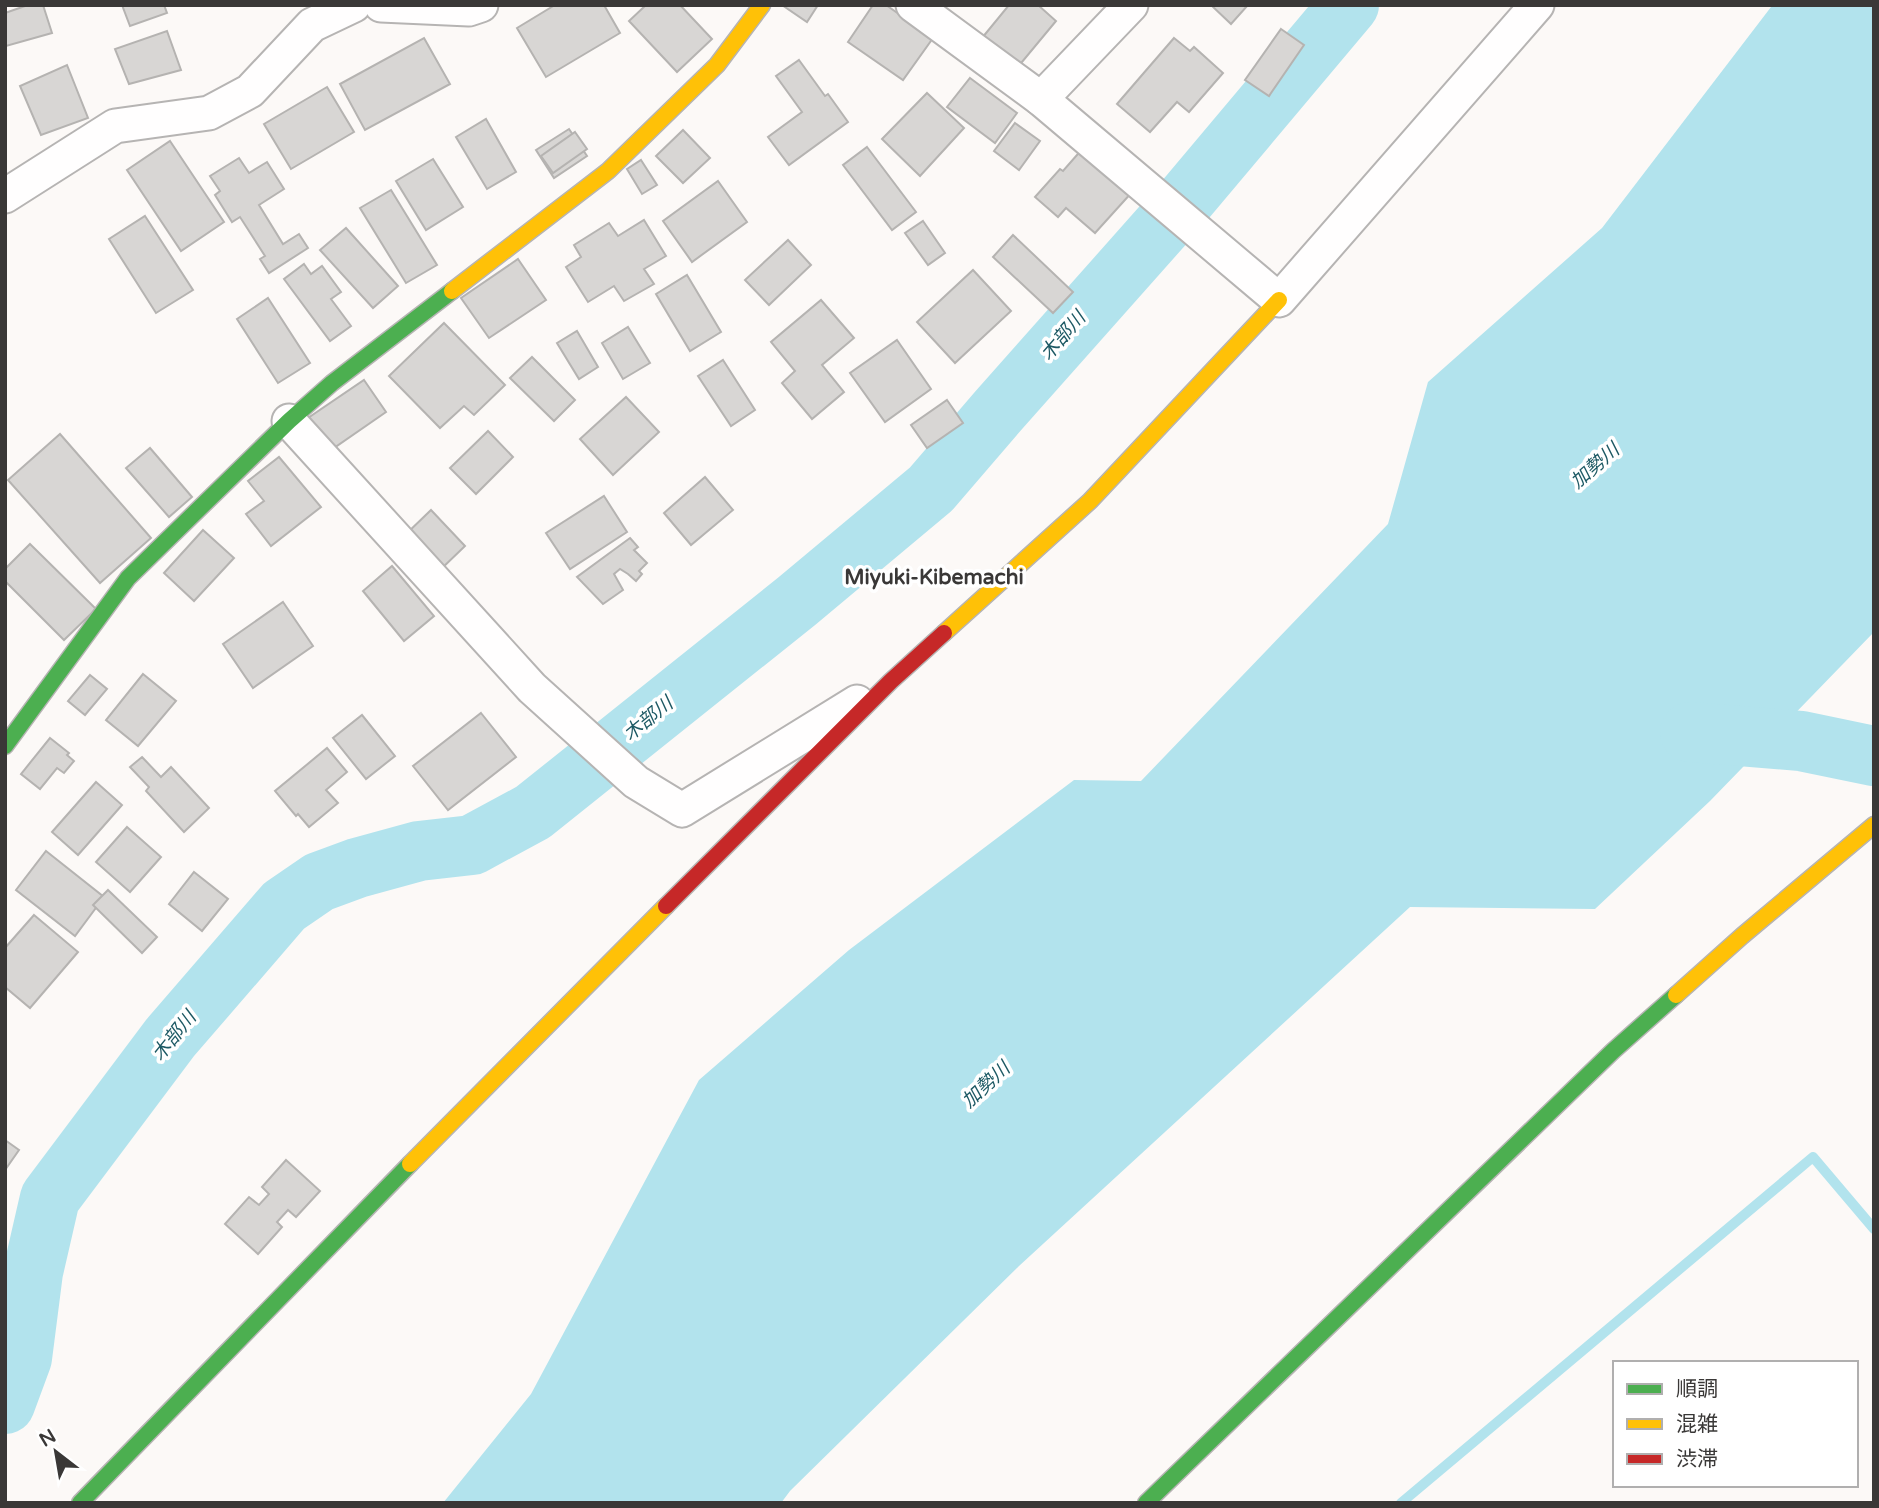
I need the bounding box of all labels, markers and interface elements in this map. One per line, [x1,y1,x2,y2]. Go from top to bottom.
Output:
water label: 木部川 [1036,306,1091,365]
water label: 加勢川 [1566,438,1625,493]
district label: Miyuki-Kibemachi [844,565,1024,590]
water label: 木部川 [619,691,679,745]
water label: 木部川 [148,1005,202,1065]
water label: 加勢川 [958,1056,1016,1112]
legend [1613,1361,1858,1487]
text: 順調 [1676,1377,1718,1402]
text: 混雑 [1676,1412,1718,1437]
north arrow [21,1417,91,1487]
text: N [36,1425,60,1452]
text: 渋滞 [1676,1447,1718,1472]

